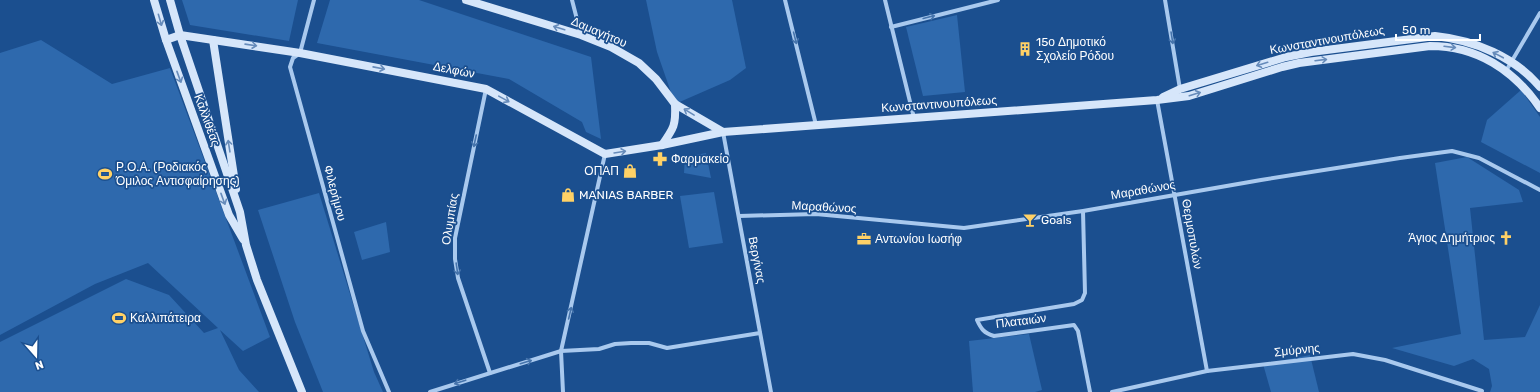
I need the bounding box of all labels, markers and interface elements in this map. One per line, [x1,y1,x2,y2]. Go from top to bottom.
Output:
one-way arrow [157,13,164,26]
one-way arrow [923,13,936,21]
street label: Δαμαγήτου [569,14,629,50]
scale bar [1396,16,1480,42]
street label: Κωνσταντινουπόλεως [1269,23,1386,57]
text: 50 m [1402,23,1430,37]
one-way arrow [553,24,566,31]
one-way arrow [791,31,799,44]
one-way arrow [1168,32,1176,45]
place label: 15ο Δημοτικό Σχολείο Ρόδου [1036,35,1114,63]
one-way arrow [244,41,257,49]
building icon: 15ο Δημοτικό Σχολείο Ρόδου [1017,41,1033,57]
one-way arrow [1443,43,1456,51]
one-way arrow [1492,51,1504,58]
one-way arrow [1314,56,1327,64]
street label: Δελφών [432,59,476,81]
one-way arrow [1256,61,1269,68]
one-way arrow [372,64,385,72]
one-way arrow [176,70,183,83]
one-way arrow [1189,90,1202,97]
street label: Καλλιθέας [191,92,223,148]
street label: Κωνσταντινουπόλεως [881,93,998,115]
one-way arrow [498,96,510,103]
one-way arrow [684,108,695,116]
one-way arrow [471,134,479,147]
one-way arrow [225,139,233,152]
one-way arrow [613,148,626,156]
pharmacy icon: Φαρμακείο [652,151,668,167]
place label: Φαρμακείο [671,152,729,166]
place label: Ρ.Ο.Α. (Ροδιακός Όμιλος Αντισφαίρησης) [115,160,240,188]
shop icon: ΟΠΑΠ [622,163,638,179]
street label: Φιλερήμου [321,164,349,222]
place label: ΟΠΑΠ [584,164,619,178]
sports icon: Ρ.Ο.Α. (Ροδιακός Όμιλος Αντισφαίρησης) [97,166,113,182]
street label: Μαραθώνος [1110,177,1177,203]
shop icon: MANIAS BARBER [560,187,576,203]
place label: MANIAS BARBER [579,188,674,202]
one-way arrow [220,192,227,205]
street label: Ολυμπίας [439,192,461,246]
street label: Μαραθώνος [791,198,857,216]
street label: Θερμοπυλών [1179,198,1205,270]
bar icon: Goals [1022,212,1038,228]
place label: Goals [1041,213,1072,227]
church icon: Άγιος Δημήτριος [1498,230,1514,246]
office icon: Αντωνίου Ιωσήφ [856,231,872,247]
place label: Άγιος Δημήτριος [1408,231,1495,245]
place label: Αντωνίου Ιωσήφ [875,232,962,246]
street label: Βεργίνας [746,235,768,285]
one-way arrow [453,262,461,275]
one-way arrow [566,307,574,320]
sports icon: Καλλιπάτειρα [111,310,127,326]
place label: Καλλιπάτειρα [130,311,201,325]
street label: Πλαταιών [995,311,1047,331]
north arrow [16,336,56,376]
street label: Σμύρνης [1273,341,1321,359]
text: N [33,357,45,372]
one-way arrow [519,358,532,365]
one-way arrow [454,379,467,386]

